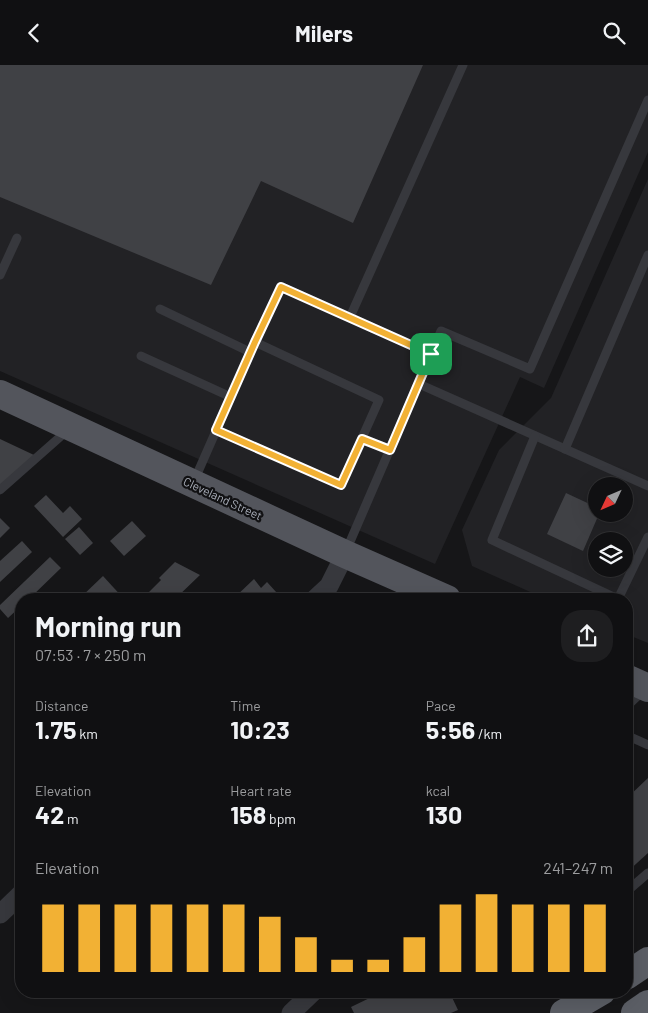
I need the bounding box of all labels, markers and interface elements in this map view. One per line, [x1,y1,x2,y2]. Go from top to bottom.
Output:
icon: back [20,19,48,47]
icon: search [600,19,628,47]
text: Milers [295,20,353,46]
pin [410,333,452,375]
icon: arrive [417,340,445,368]
street label: Cleveland Street [181,474,265,522]
north arrow [588,477,632,523]
map controls [588,477,633,577]
button: layers [588,532,633,577]
text: Morning run [35,609,182,643]
button: share [561,610,613,662]
text: 07:53 · 7 × 250 m [35,645,146,664]
text: Distance [35,697,88,714]
text: Time [230,697,261,714]
text: Pace [426,697,456,714]
text: 1.75 [35,714,76,744]
text: 10:23 [230,714,290,744]
text: 5:56 [426,714,475,744]
text: km [76,725,98,742]
text: /km [475,725,502,742]
text: Elevation [35,782,91,799]
text: Heart rate [230,782,292,799]
text: kcal [426,782,450,799]
text: 42 [35,799,64,829]
text: 158 [230,799,266,829]
text: 130 [426,799,462,829]
text: m [64,810,79,827]
text: bpm [266,810,296,827]
text: Elevation [35,858,99,877]
text: 241–247 m [543,858,613,877]

